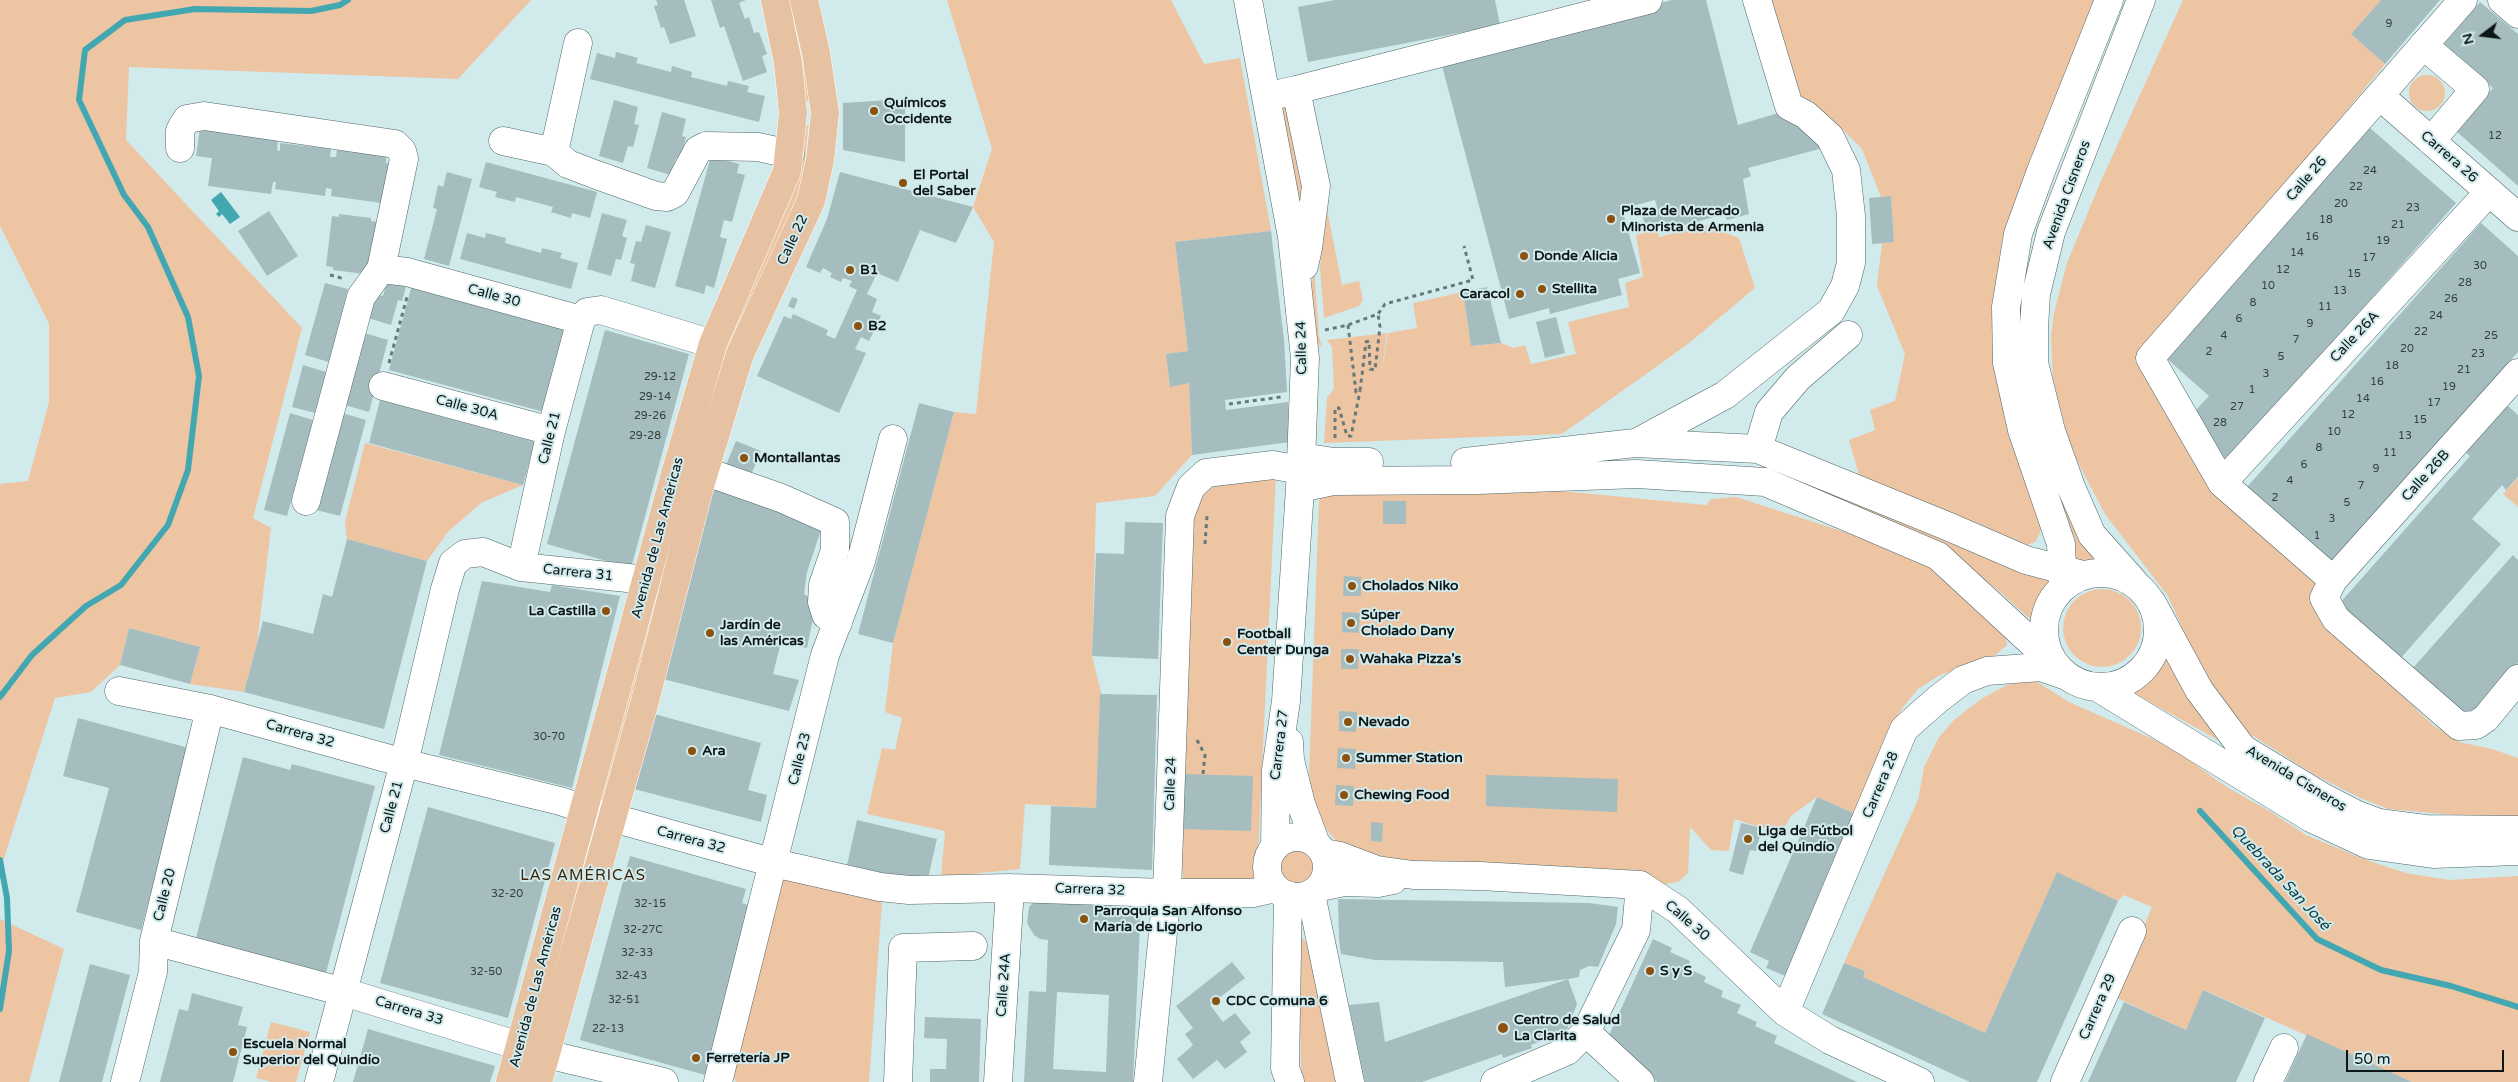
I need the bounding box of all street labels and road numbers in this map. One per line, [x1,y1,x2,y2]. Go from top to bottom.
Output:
street label: Carrera 26 [2417,128,2481,186]
street label: Avenida Cisneros [2040,138,2094,252]
street label: Calle 26 [2283,153,2331,205]
street label: Calle 22 [774,212,812,268]
street label: Calle 30 [466,281,522,311]
street label: Calle 26A [2327,308,2383,366]
street label: Calle 24 [1293,321,1311,375]
street label: Calle 30A [434,392,500,424]
street label: Calle 21 [535,410,565,466]
street label: Calle 26B [2399,447,2453,505]
street label: Avenida de Las Américas [628,456,688,620]
street label: Carrera 31 [542,561,614,585]
street label: Carrera 27 [1267,709,1293,781]
street label: Carrera 32 [264,716,336,752]
street label: Calle 23 [785,731,815,787]
street label: Avenida Cisneros [2243,742,2349,816]
street label: Carrera 28 [1859,749,1903,821]
street label: Calle 24 [1162,757,1180,811]
street label: Calle 21 [377,779,407,835]
street label: Carrera 32 [655,823,727,857]
street label: Calle 20 [150,867,180,923]
street label: Carrera 32 [1054,880,1126,900]
street label: Calle 30 [1661,897,1713,945]
street label: Avenida de Las Américas [506,905,566,1069]
street label: Calle 24A [993,952,1015,1018]
street label: Carrera 29 [2076,971,2120,1043]
street label: Carrera 33 [373,993,445,1029]

